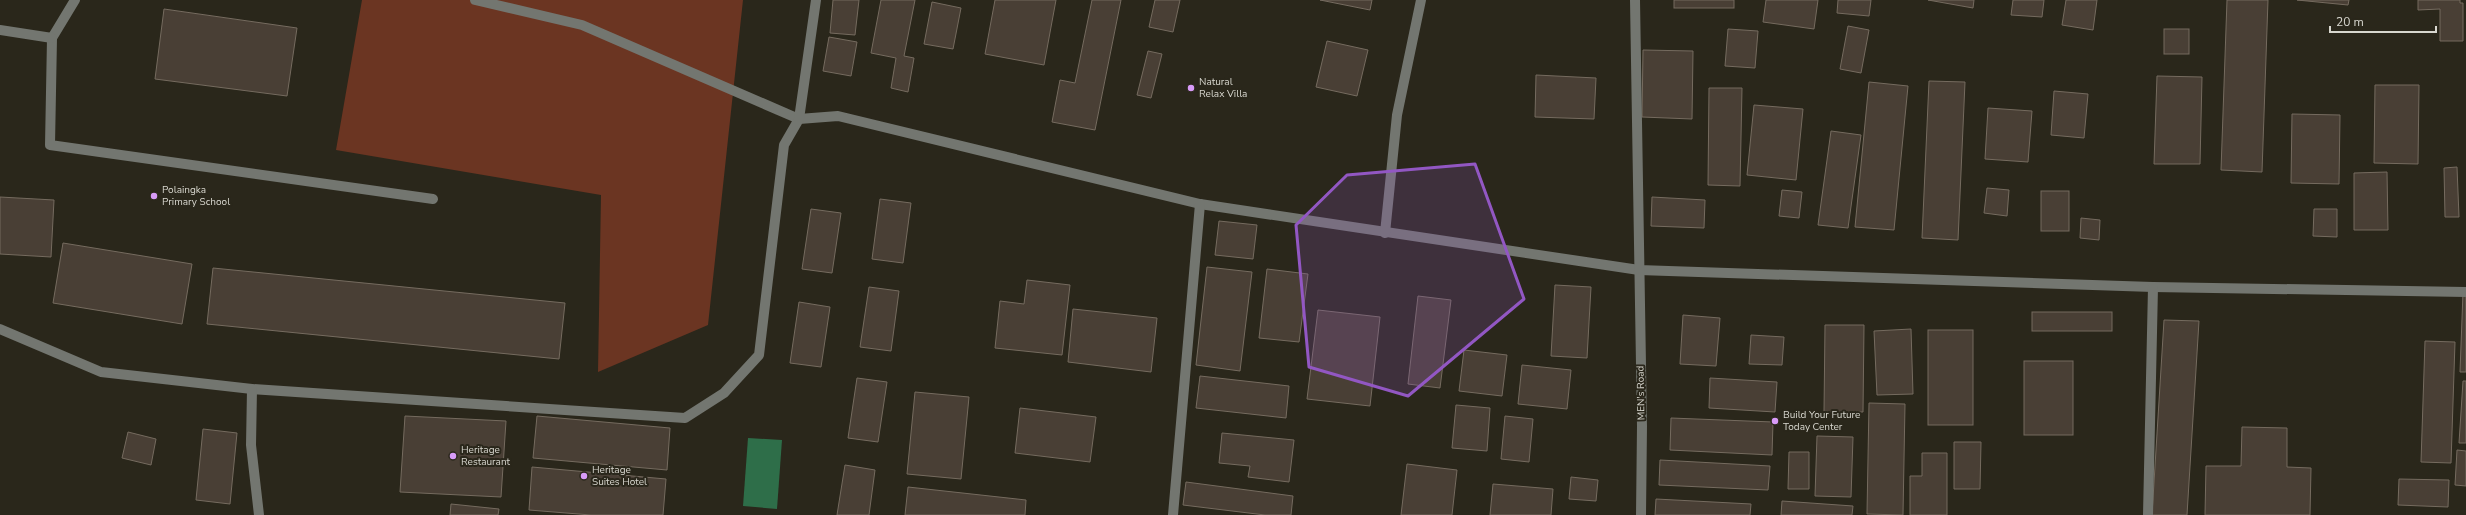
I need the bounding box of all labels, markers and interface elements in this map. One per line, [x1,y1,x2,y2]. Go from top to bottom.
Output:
scale bar [2330,8,2436,34]
text: 20 m [2336,14,2364,30]
place label: Natural Relax Villa [1199,75,1247,101]
marker: Natural Relax Villa [1186,83,1196,93]
place label: Polaingka Primary School [162,183,230,209]
marker: Polaingka Primary School [149,191,159,201]
street label: MEN's Road [1634,365,1648,420]
place label: Build Your Future Today Center [1783,408,1860,434]
marker: Build Your Future Today Center [1770,416,1780,426]
place label: Heritage Restaurant [461,443,511,469]
marker: Heritage Restaurant [448,451,458,461]
place label: Heritage Suites Hotel [592,463,647,489]
marker: Heritage Suites Hotel [579,471,589,481]

